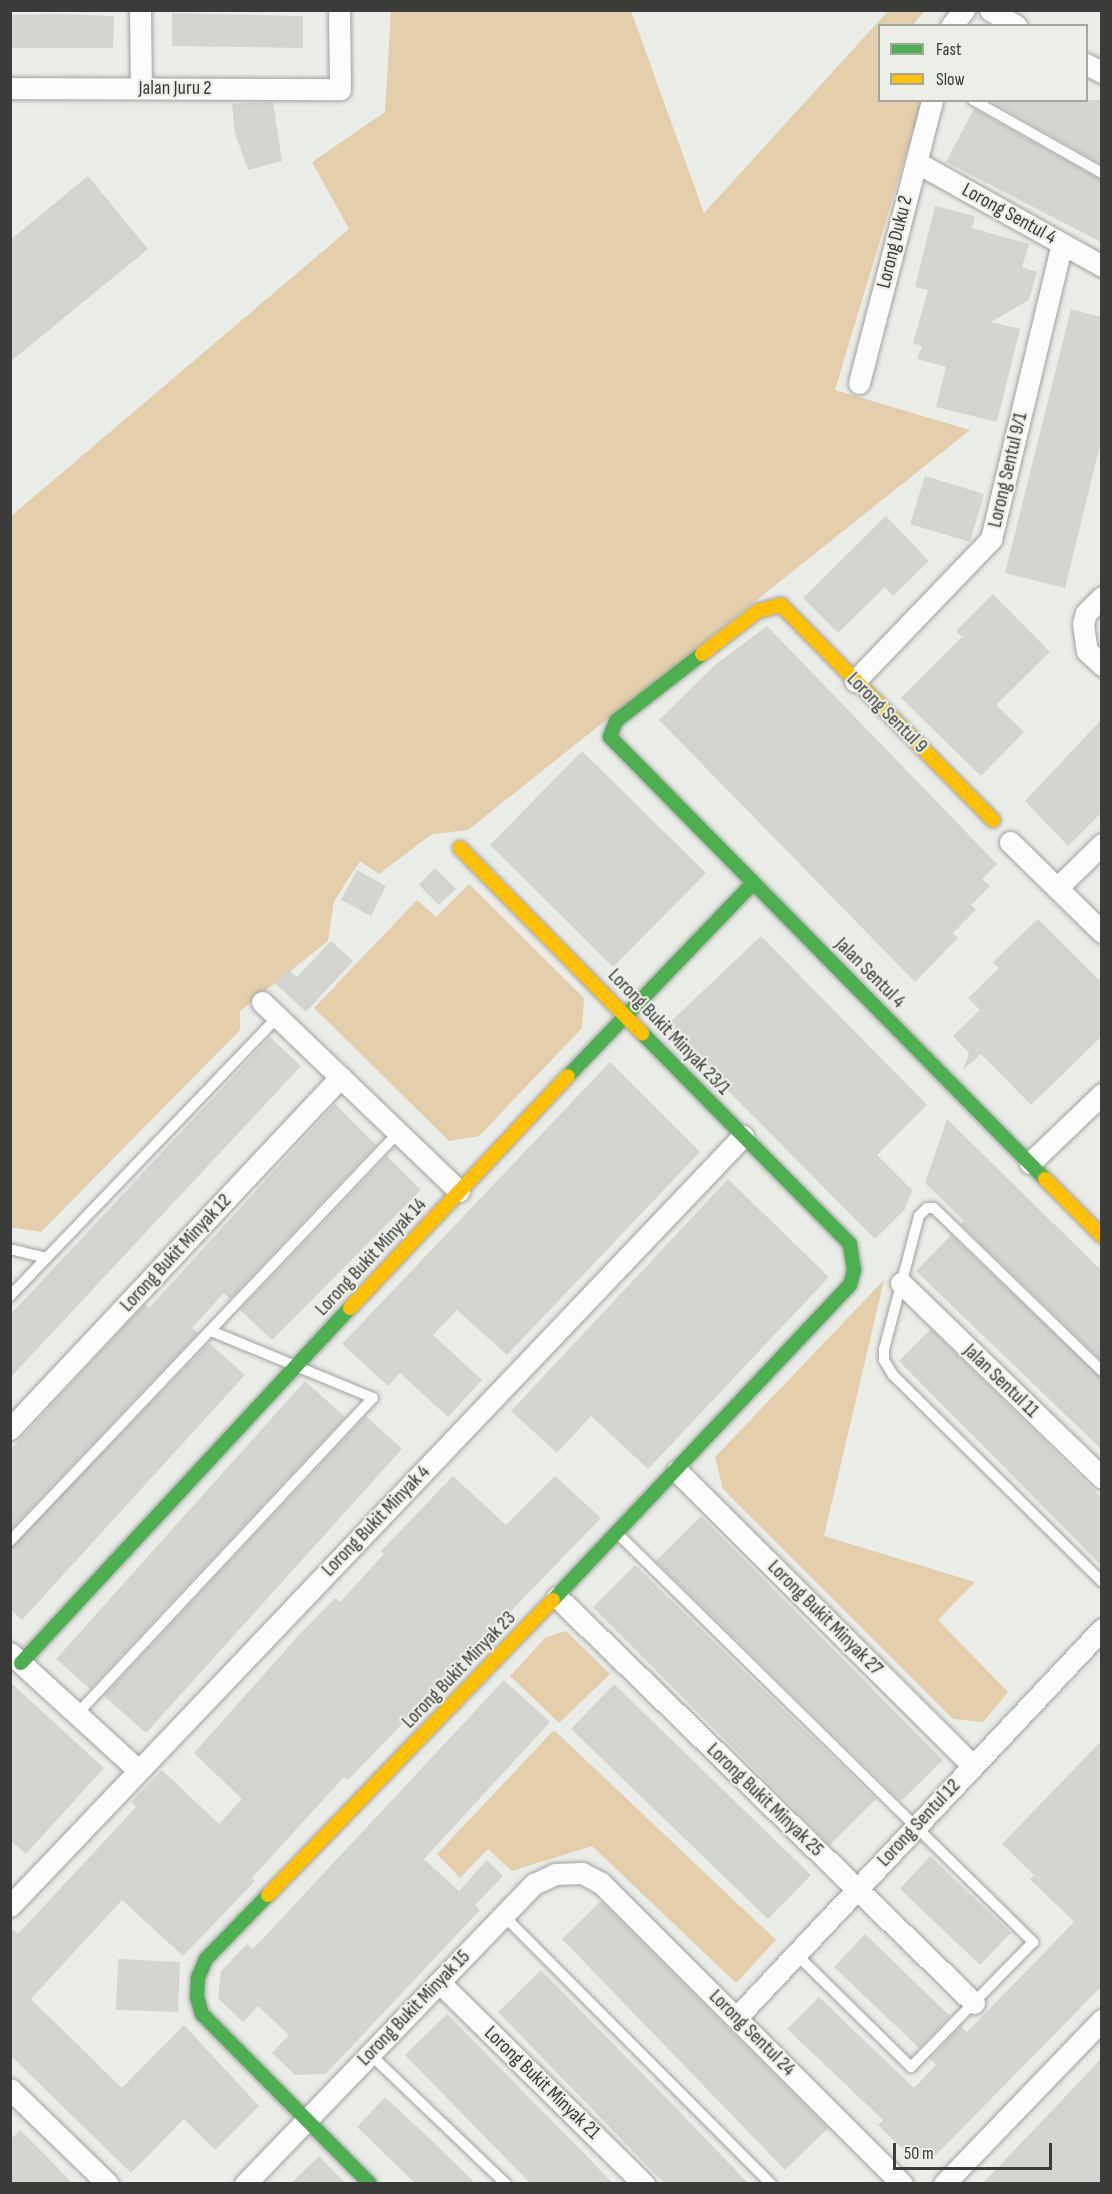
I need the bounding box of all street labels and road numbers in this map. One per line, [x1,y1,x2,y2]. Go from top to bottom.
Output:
street label: Jalan Juru 2 [139,76,211,100]
street label: Lorong Sentul 4 [958,178,1060,250]
street label: Lorong Duku 2 [872,193,918,291]
street label: Lorong Sentul 9/1 [983,410,1033,530]
street label: Lorong Sentul 9 [842,668,932,758]
street label: Jalan Sentul 4 [830,933,910,1013]
street label: Lorong Bukit Minyak 23/1 [603,964,735,1100]
street label: Lorong Bukit Minyak 12 [115,1189,237,1317]
street label: Lorong Bukit Minyak 14 [310,1193,432,1321]
street label: Jalan Sentul 11 [958,1339,1044,1423]
street label: Lorong Bukit Minyak 4 [317,1460,435,1582]
street label: Lorong Bukit Minyak 27 [762,1555,888,1681]
street label: Lorong Bukit Minyak 23 [397,1606,521,1734]
street label: Lorong Bukit Minyak 25 [702,1738,828,1862]
street label: Lorong Sentul 12 [872,1774,966,1872]
street label: Lorong Bukit Minyak 15 [353,1945,475,2071]
street label: Lorong Sentul 24 [704,1985,800,2081]
street label: Lorong Bukit Minyak 21 [479,2022,605,2144]

